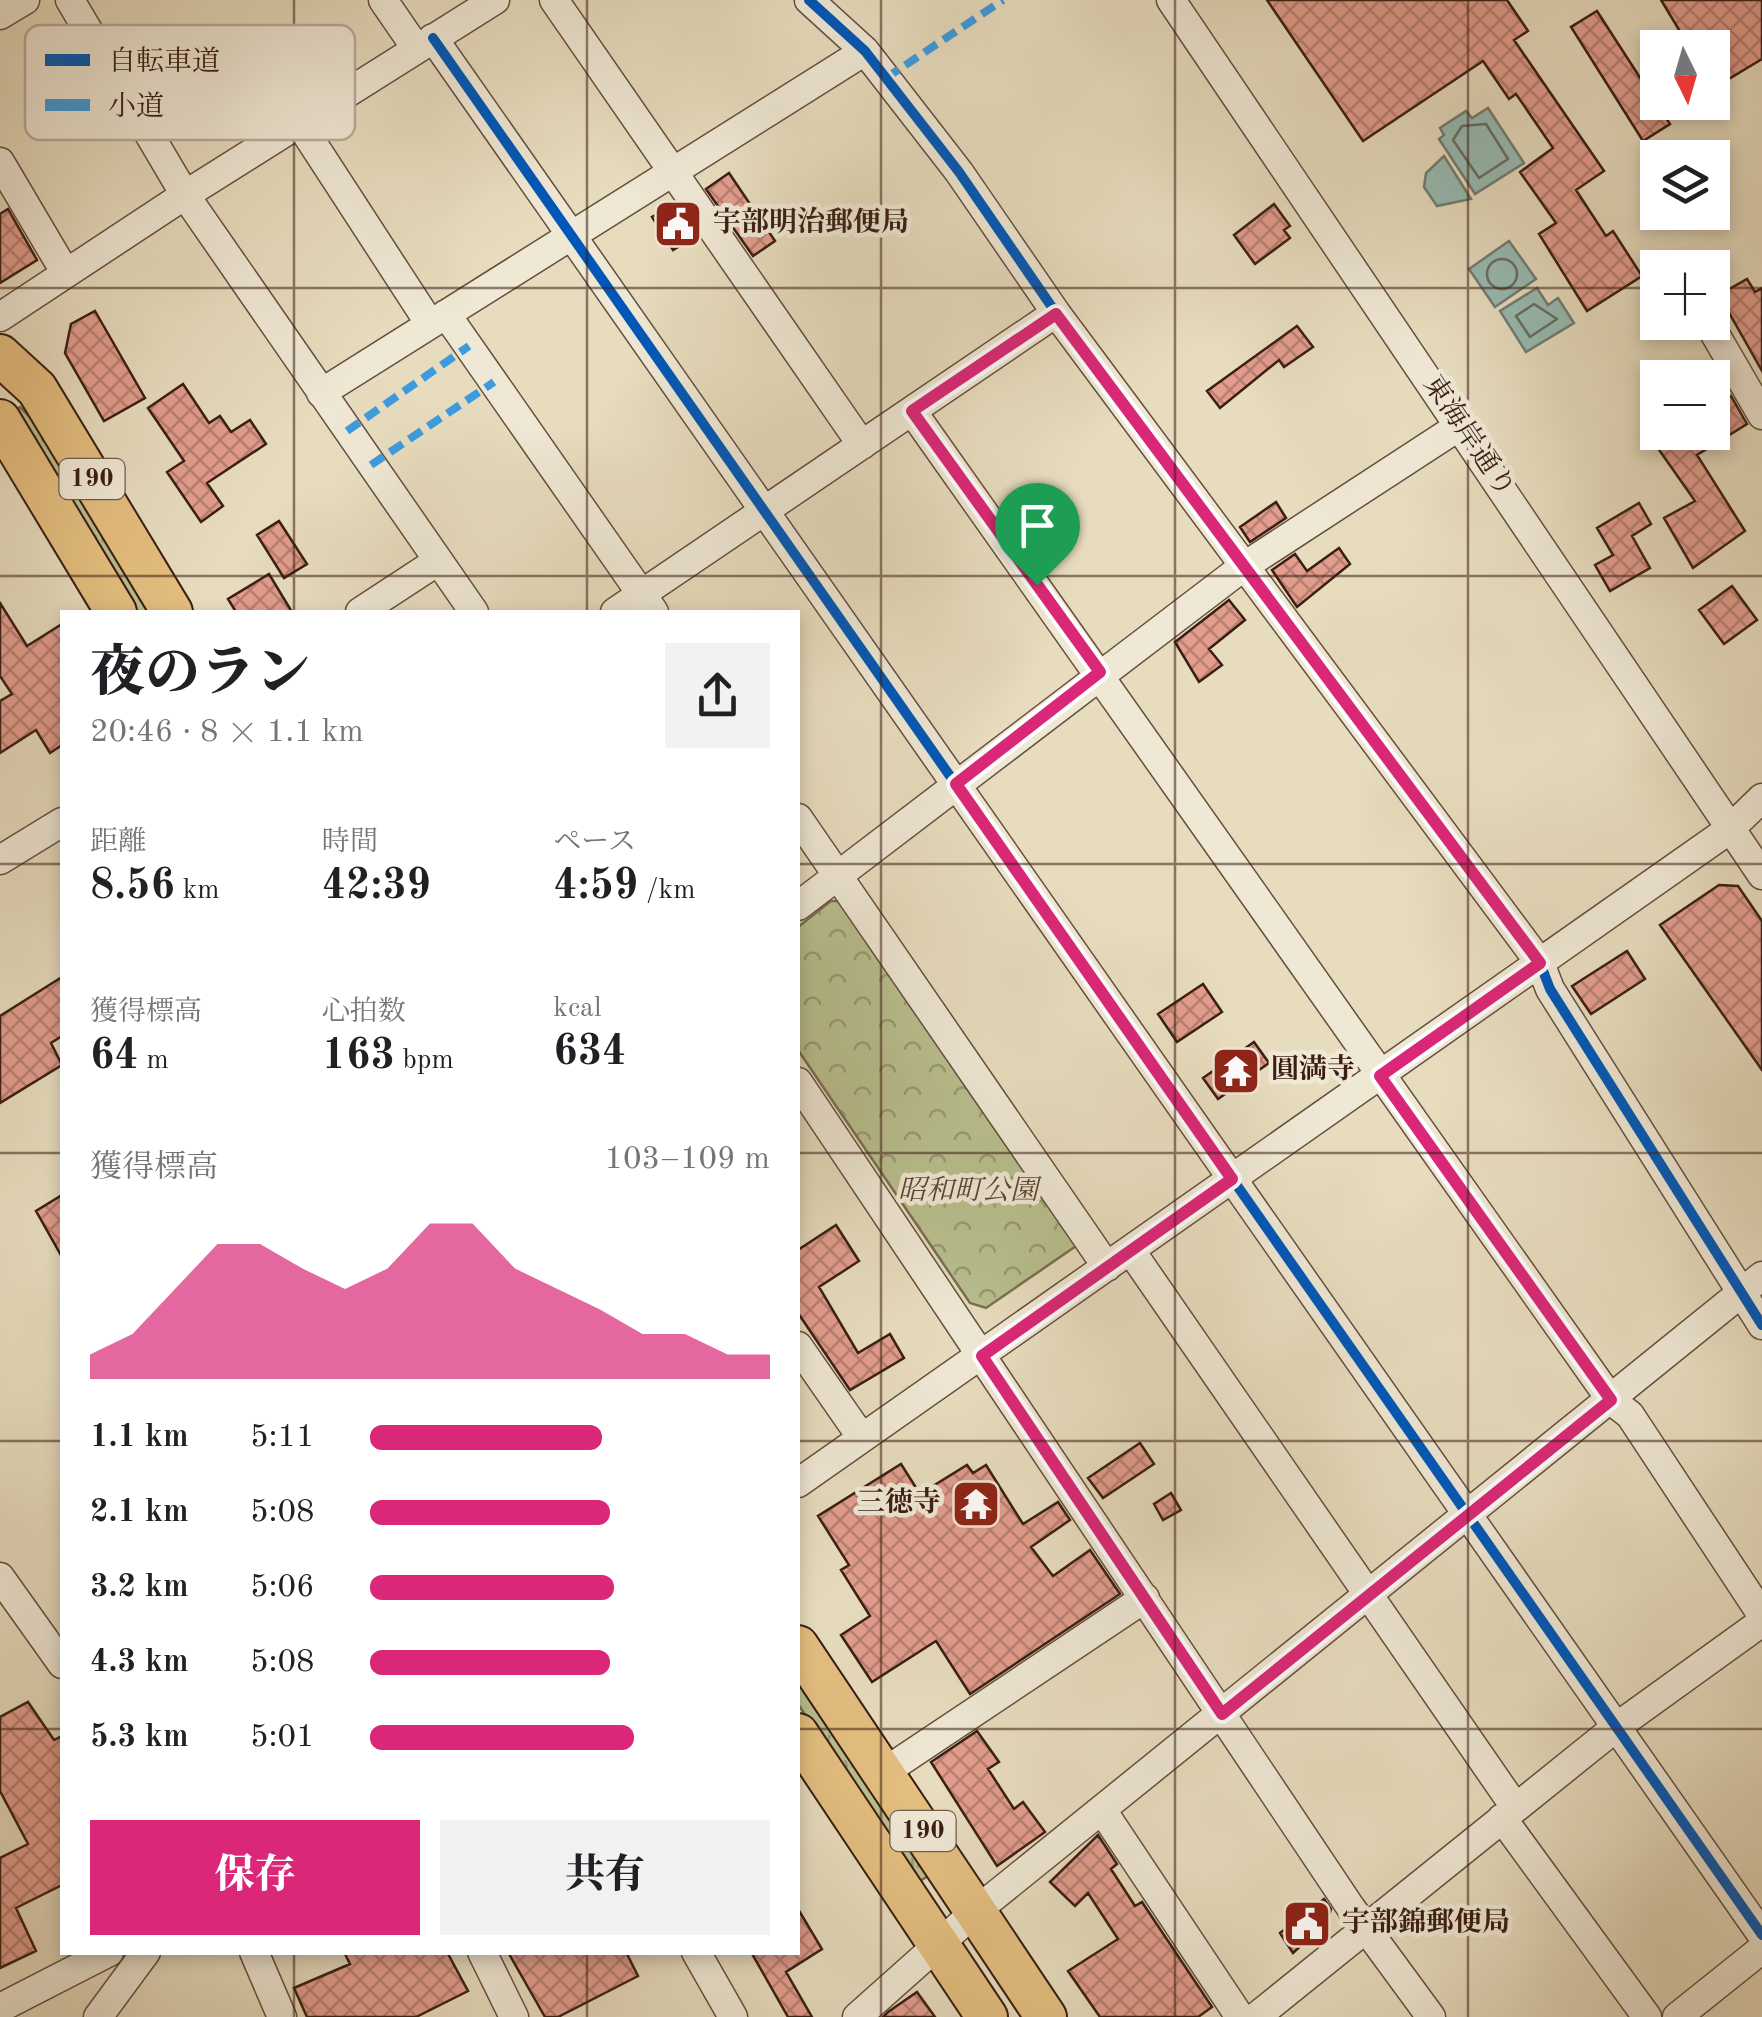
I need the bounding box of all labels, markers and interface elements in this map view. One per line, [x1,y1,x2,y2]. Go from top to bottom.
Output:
legend [25,25,355,140]
north arrow [1640,30,1730,120]
map controls [1640,30,1730,450]
text: 自転車道 [108,46,220,77]
text: 小道 [108,91,164,122]
button: layers [1640,140,1730,230]
public building icon: 宇部明治郵便局 [652,198,704,250]
place label: 宇部明治郵便局 [713,206,909,238]
button: + [1640,250,1730,340]
button: − [1640,360,1730,450]
street label: 東海岸通り [1417,369,1521,503]
road number: 190 [59,459,124,499]
pin [995,483,1080,586]
icon: arrive [1010,498,1065,553]
button: share [665,643,770,748]
text: 夜のラン [90,648,310,703]
text: 20:46 · 8 × 1.1 km [90,717,364,749]
text: 距離 [90,829,146,857]
text: 時間 [322,829,378,857]
text: ペース [553,829,636,857]
text: 8.56 [90,866,175,908]
text: 42:39 [322,866,431,908]
text: 4:59 [553,866,638,908]
text: km [175,877,219,905]
text: /km [638,877,695,905]
text: kcal [553,995,602,1023]
text: 獲得標高 [90,999,202,1027]
text: 心拍数 [322,999,406,1027]
text: 634 [553,1032,626,1074]
text: 64 [90,1036,139,1078]
text: 163 [322,1036,395,1078]
temple icon: 圓満寺 [1210,1045,1262,1097]
text: m [139,1047,169,1075]
text: bpm [395,1047,454,1075]
place label: 圓満寺 [1271,1054,1355,1085]
text: 103–109 m [604,1144,770,1176]
text: 獲得標高 [90,1153,218,1185]
park label: 昭和町公園 [898,1175,1042,1206]
text: 1.1 km [90,1422,189,1454]
text: 5:11 [250,1422,315,1454]
temple icon: 三徳寺 [950,1478,1002,1530]
place label: 三徳寺 [857,1487,941,1518]
text: 2.1 km [90,1497,189,1529]
text: 5:08 [250,1497,315,1529]
text: 3.2 km [90,1572,189,1604]
text: 5:06 [250,1572,315,1604]
text: 4.3 km [90,1647,189,1679]
text: 5:08 [250,1647,315,1679]
text: 5.3 km [90,1722,189,1754]
text: 5:01 [250,1722,315,1754]
road number: 190 [890,1811,956,1851]
button: 保存 [90,1820,420,1935]
button: 共有 [440,1820,770,1935]
public building icon: 宇部錦郵便局 [1281,1898,1333,1950]
place label: 宇部錦郵便局 [1342,1907,1510,1938]

